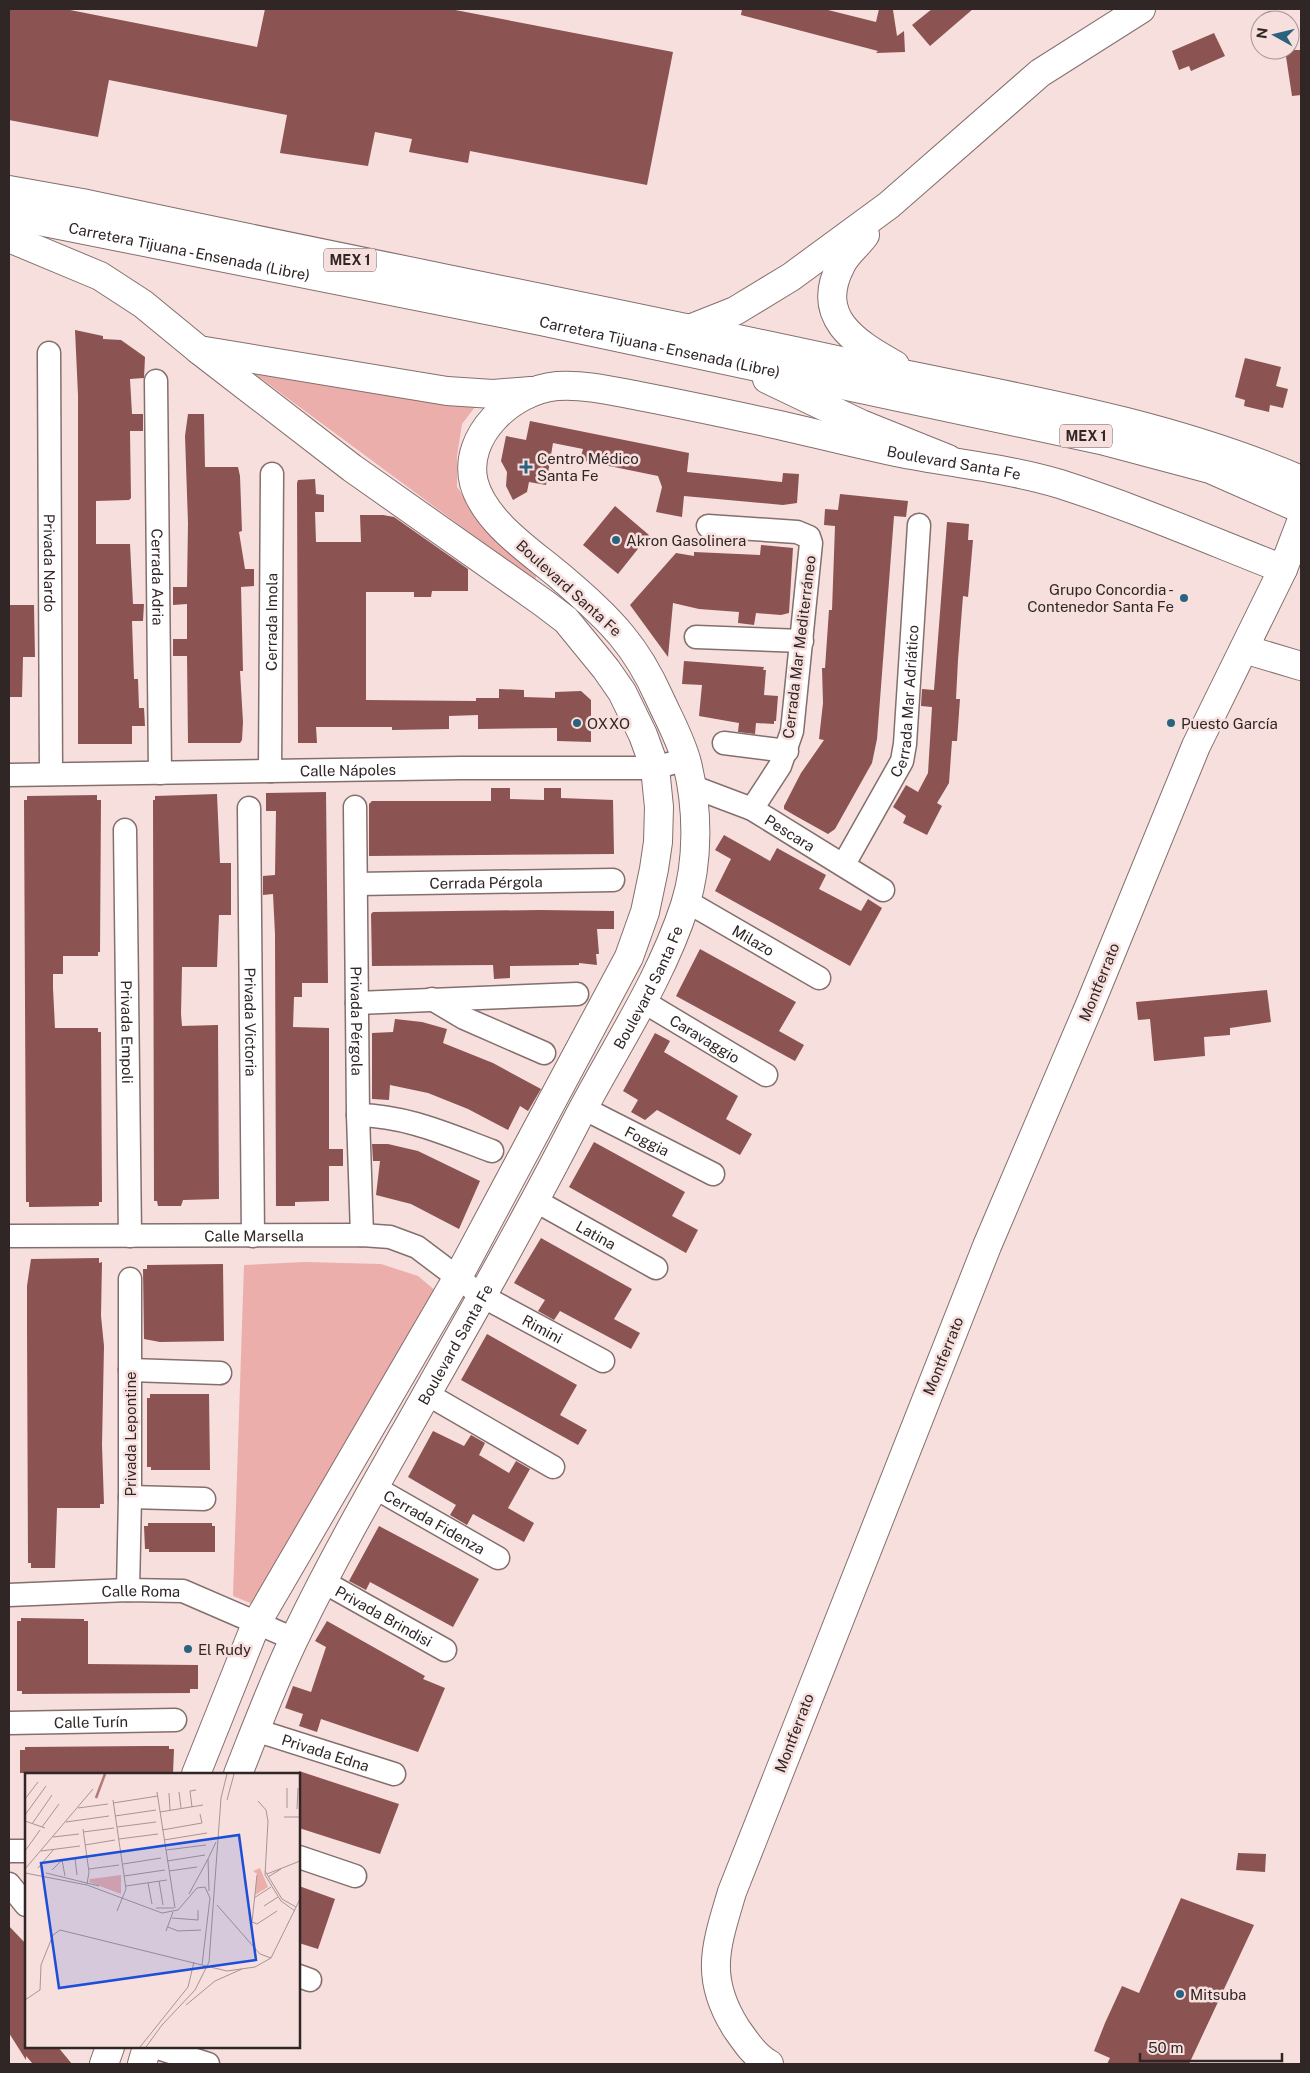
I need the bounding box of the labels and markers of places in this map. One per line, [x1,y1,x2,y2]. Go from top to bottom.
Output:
place label: Centro Médico Santa Fe [537,450,639,484]
marker: Centro Médico Santa Fe [519,460,533,474]
place label: Akron Gasolinera [626,532,746,549]
marker: Akron Gasolinera [610,534,622,546]
place label: Grupo Concordia - Contenedor Santa Fe [1027,581,1174,615]
marker: Grupo Concordia - Contenedor Santa Fe [1178,592,1190,604]
place label: OXXO [587,715,630,732]
place label: Puesto García [1181,715,1278,732]
marker: OXXO [571,717,583,729]
marker: Puesto García [1165,717,1177,729]
place label: El Rudy [198,1641,251,1658]
marker: El Rudy [182,1643,194,1655]
place label: Mitsuba [1190,1986,1246,2003]
marker: Mitsuba [1174,1988,1186,2000]

